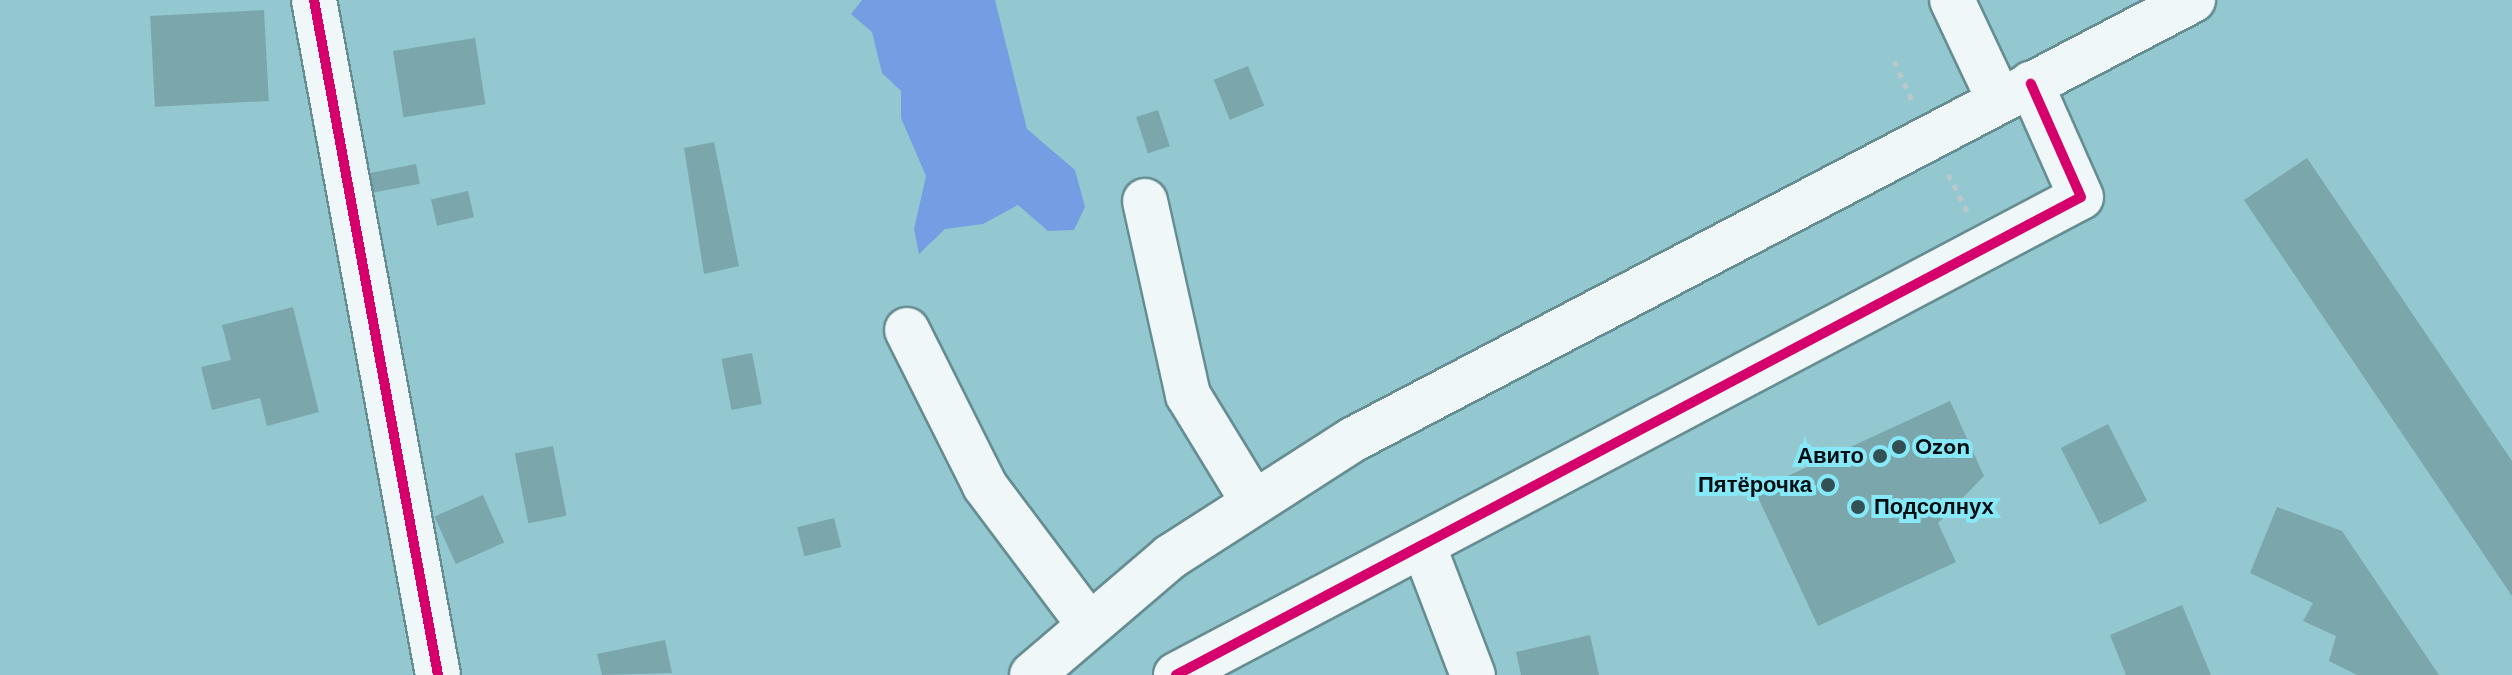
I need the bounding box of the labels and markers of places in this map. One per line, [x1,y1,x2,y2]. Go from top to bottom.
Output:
place label: Ozon [1915,434,1970,460]
marker: Ozon [1890,438,1908,456]
place label: Авито [1797,443,1864,469]
marker: Авито [1871,447,1889,465]
place label: Пятёрочка [1698,472,1812,498]
marker: Пятёрочка [1819,476,1837,494]
place label: Подсолнух [1874,494,1994,520]
marker: Подсолнух [1849,498,1867,516]

